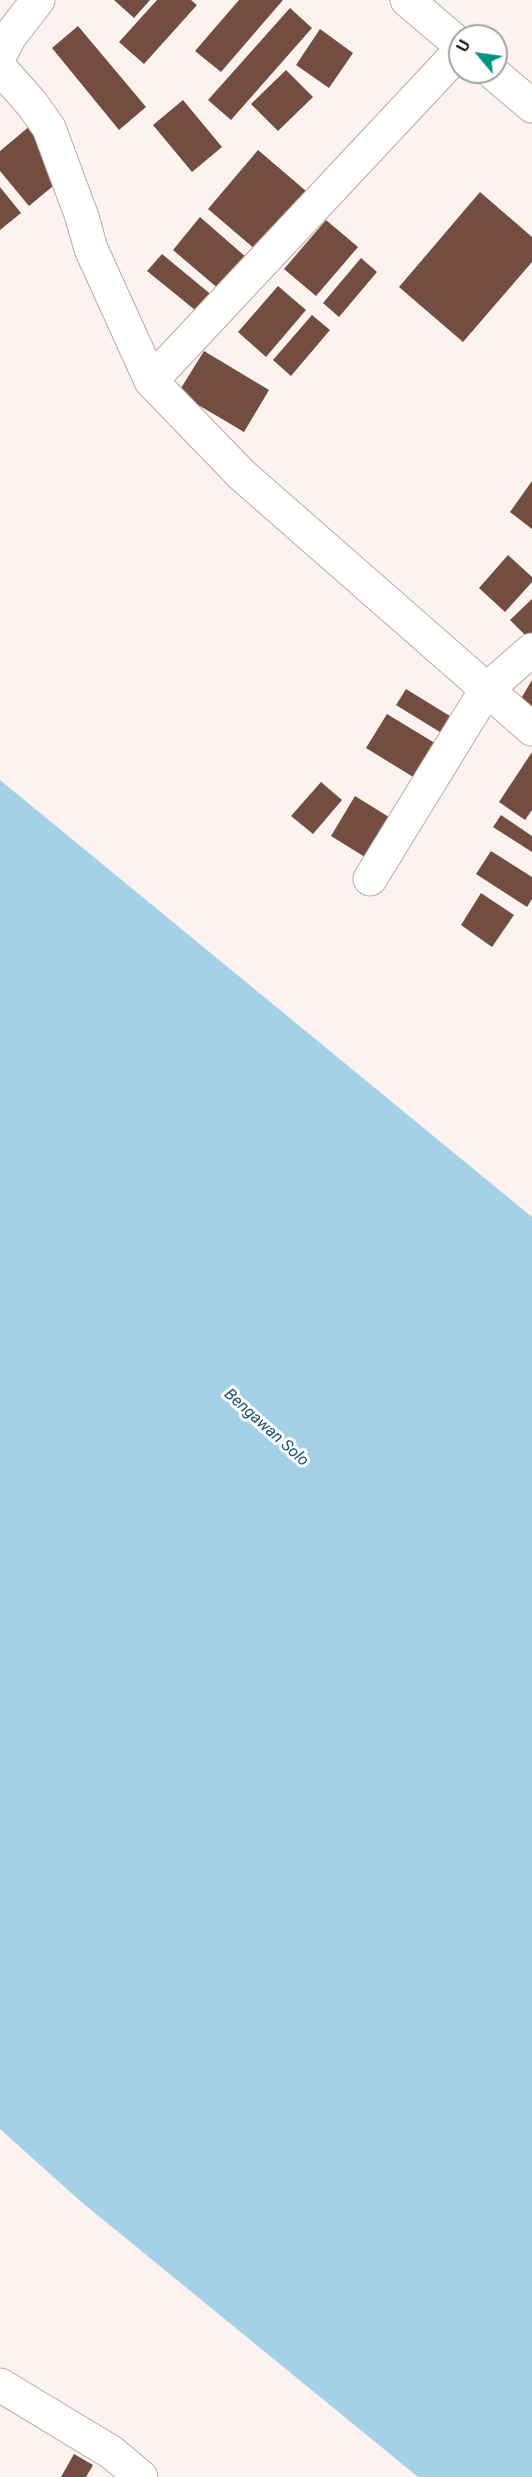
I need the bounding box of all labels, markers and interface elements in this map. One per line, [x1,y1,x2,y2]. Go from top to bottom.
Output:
north arrow [448,24,508,84]
text: U [453,37,474,55]
water label: Bengawan Solo [220,1385,312,1471]

